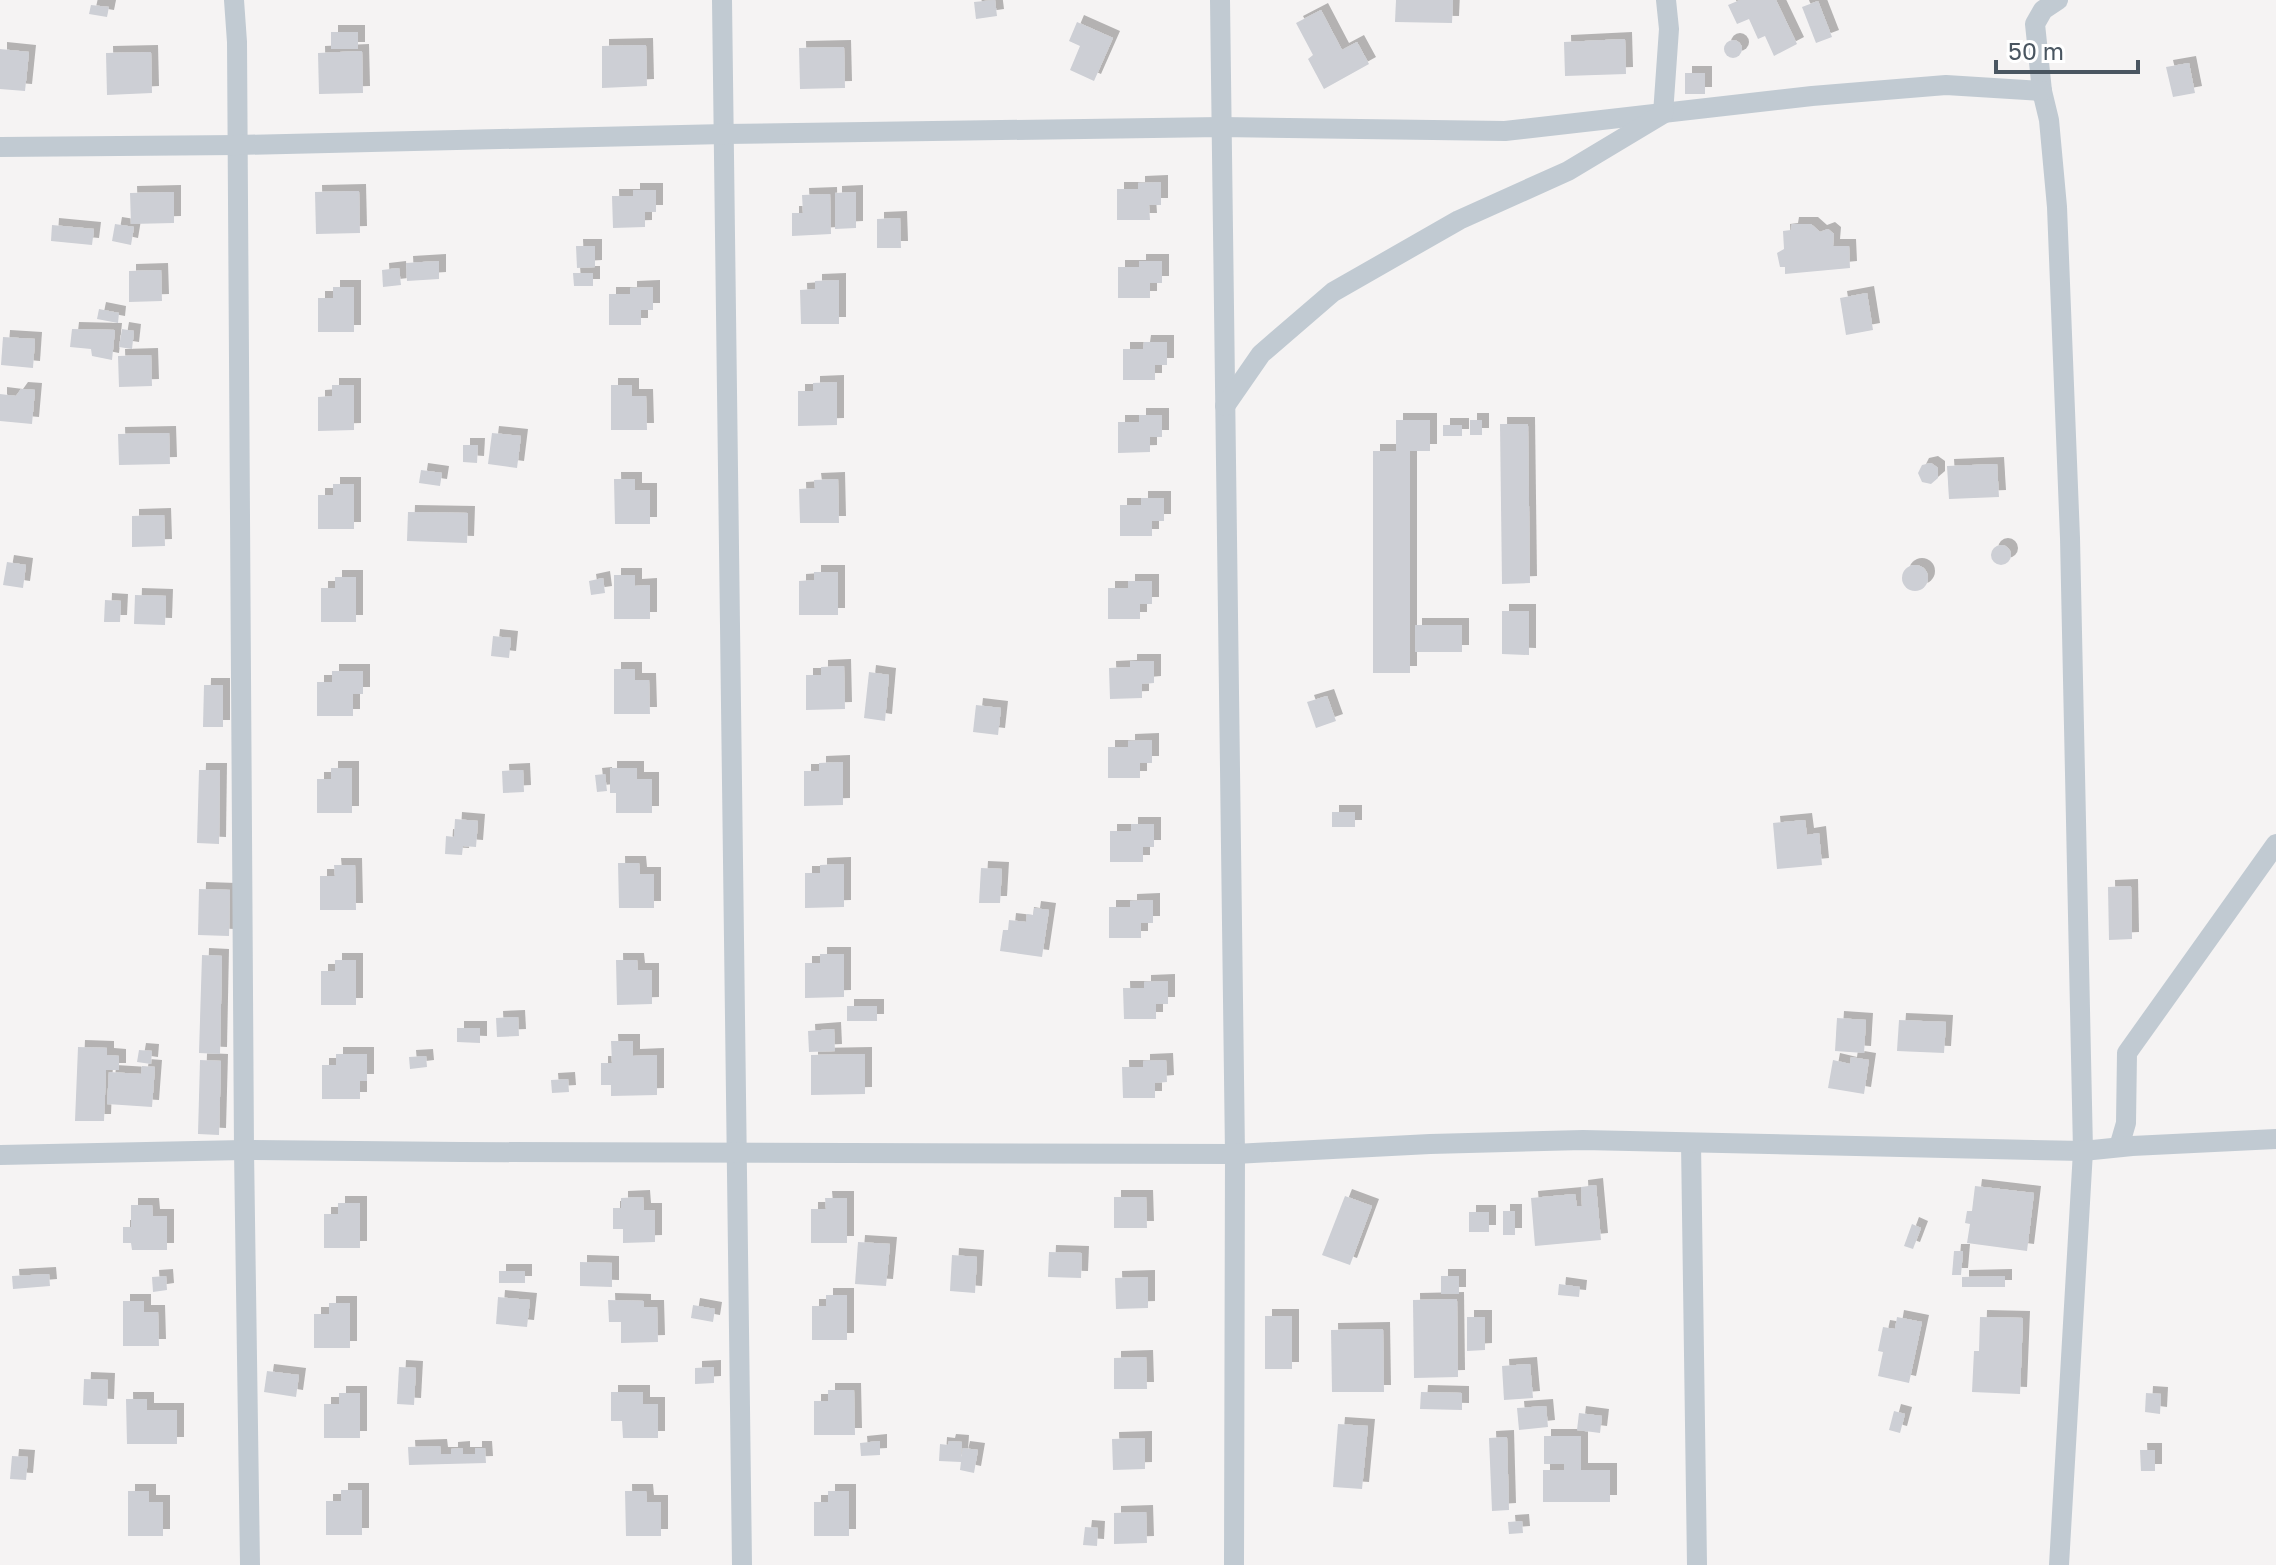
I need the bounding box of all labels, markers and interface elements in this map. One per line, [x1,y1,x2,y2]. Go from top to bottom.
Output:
scale bar [1996,24,2138,74]
text: 50 m [2008,36,2064,65]

